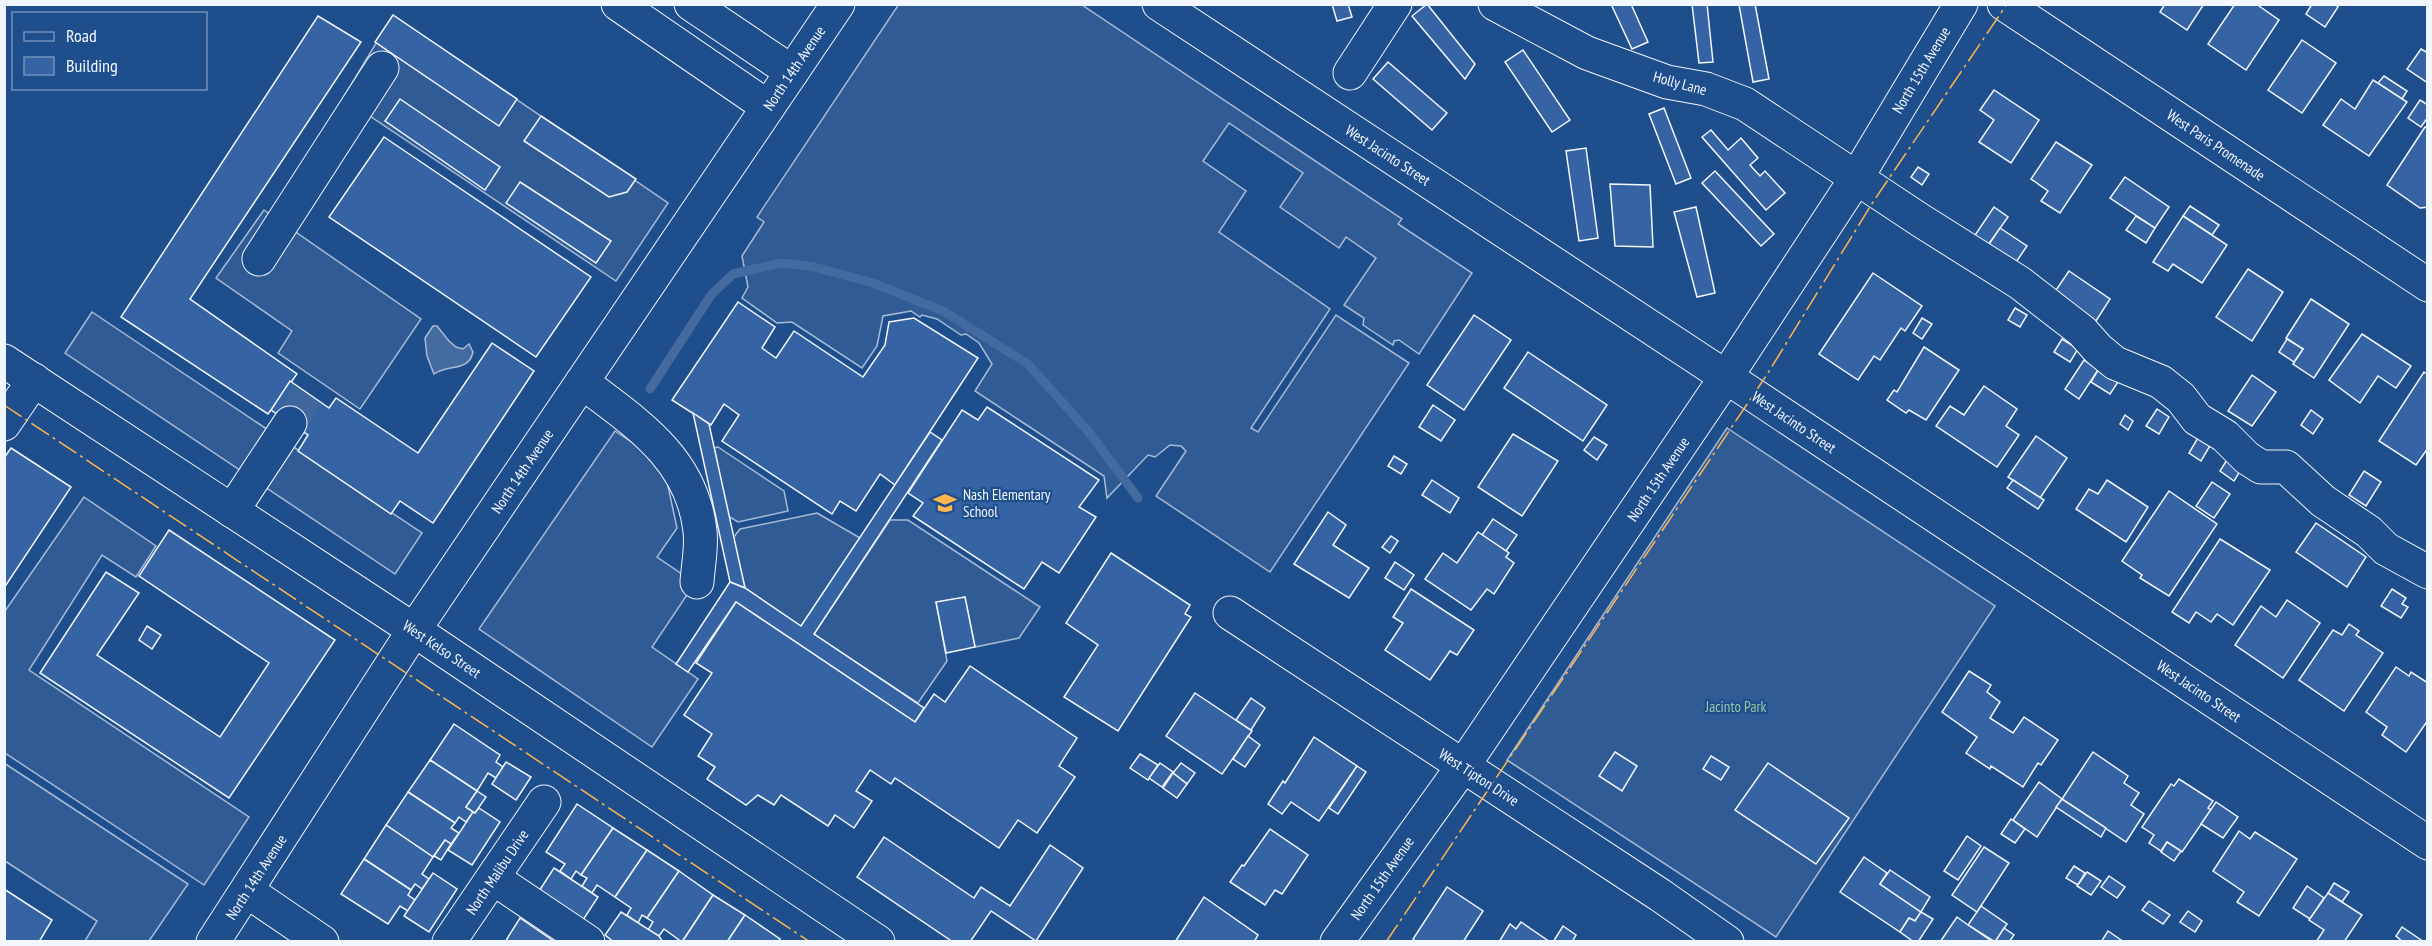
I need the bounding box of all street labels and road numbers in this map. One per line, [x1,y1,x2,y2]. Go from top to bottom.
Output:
street label: North 14th Avenue [759,22,829,114]
street label: North 15th Avenue [1888,23,1954,117]
street label: Holly Lane [1651,67,1709,99]
street label: West Paris Promenade [2163,105,2269,185]
street label: West Jacinto Street [1342,120,1434,190]
street label: West Jacinto Street [1748,387,1840,457]
street label: North 14th Avenue [487,425,557,517]
street label: North 15th Avenue [1623,433,1693,525]
street label: West Kelso Street [399,616,485,682]
street label: West Jacinto Street [2153,656,2245,726]
street label: West Tipton Drive [1435,744,1523,810]
street label: North Malibu Drive [462,826,532,918]
street label: North 14th Avenue [221,831,291,923]
street label: North 15th Avenue [1346,832,1418,924]

